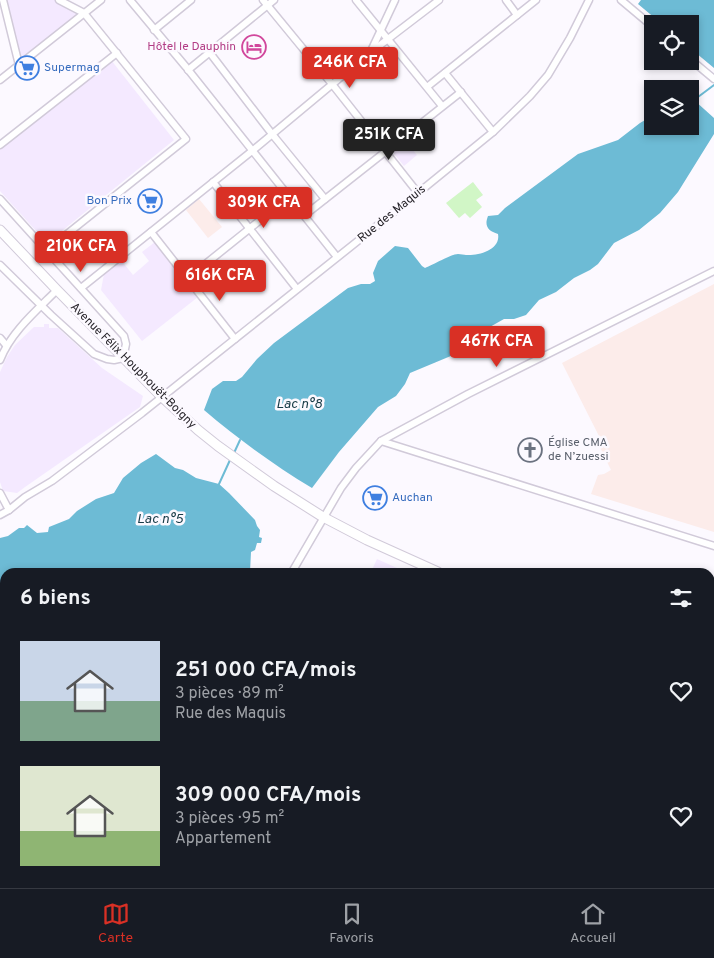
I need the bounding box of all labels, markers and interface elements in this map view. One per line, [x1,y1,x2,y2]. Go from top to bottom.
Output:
map controls [644,15,699,135]
button: locate [644,15,699,70]
hotel icon: Hôtel le Dauphin [241,34,267,60]
place label: Hôtel le Dauphin [147,39,236,55]
pin: 246K CFA [298,46,402,89]
text: 246K CFA [313,53,387,73]
supermarket icon: Supermag [14,55,40,81]
place label: Supermag [44,60,100,76]
button: layers [644,80,699,135]
pin: 251K CFA [337,119,441,161]
text: 251K CFA [354,125,424,145]
street label: Rue des Maquis [355,182,429,246]
pin: 309K CFA [212,186,316,229]
supermarket icon: Bon Prix [137,188,163,214]
place label: Bon Prix [86,193,132,209]
text: 309K CFA [227,193,301,213]
pin: 210K CFA [29,230,133,273]
text: 210K CFA [46,237,116,257]
pin: 616K CFA [168,260,272,302]
text: 616K CFA [185,266,255,286]
street label: Avenue Félix Houphouët-Boigny [66,299,200,433]
pin: 467K CFA [445,326,549,368]
text: 467K CFA [461,332,533,352]
water label: Lac n°8 [276,396,323,413]
place label: Église CMA de N’zuessi [548,435,609,465]
church icon: Église CMA de N’zuessi [517,437,543,463]
supermarket icon: Auchan [362,485,388,511]
place label: Auchan [392,490,433,506]
water label: Lac n°5 [137,511,184,528]
icon: filters [667,584,695,612]
text: 6 biens [20,585,91,612]
text: 251 000 CFA/mois [175,657,356,684]
icon: home [60,661,120,721]
icon: heart [667,677,695,705]
text: 3 pièces · 89 m² [175,684,284,704]
text: Rue des Maquis [175,704,286,724]
text: 309 000 CFA/mois [175,782,361,809]
icon: home [60,786,120,846]
icon: heart [667,802,695,830]
text: 3 pièces · 95 m² [175,809,284,829]
text: Appartement [175,829,271,849]
tab: Carte [98,900,133,947]
tab: Favoris [329,900,374,947]
tab: Accueil [570,900,616,947]

